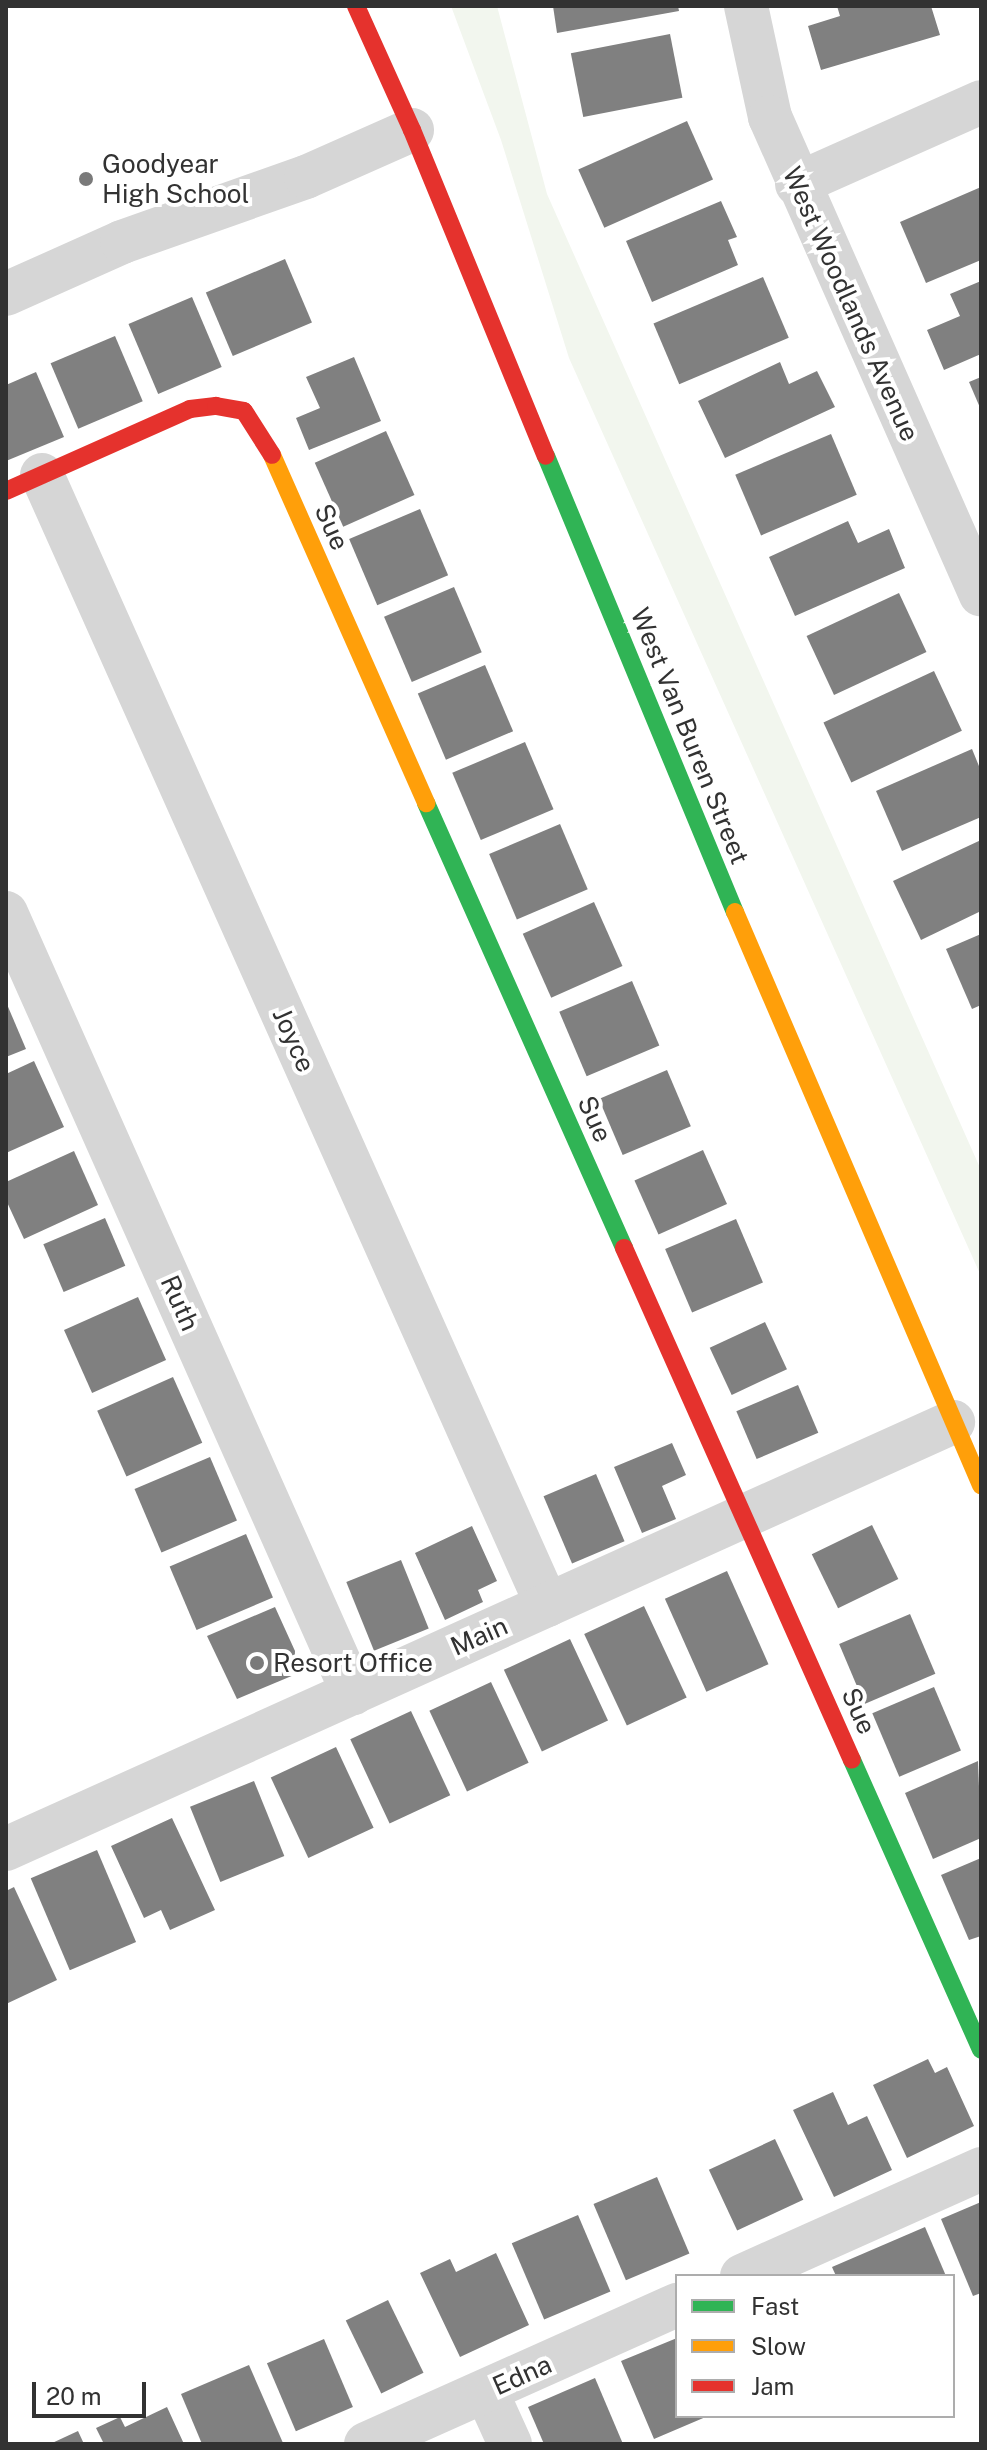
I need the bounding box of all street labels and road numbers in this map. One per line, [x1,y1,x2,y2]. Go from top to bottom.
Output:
street label: West Woodlands Avenue [776,162,926,446]
street label: Sue [308,499,356,555]
street label: West Van Buren Street [624,603,756,869]
street label: Joyce [266,1003,322,1077]
street label: Sue [571,1091,619,1147]
street label: Ruth [154,1270,206,1336]
street label: Main [446,1610,512,1662]
street label: Sue [835,1683,883,1739]
street label: Edna [488,2348,556,2402]

